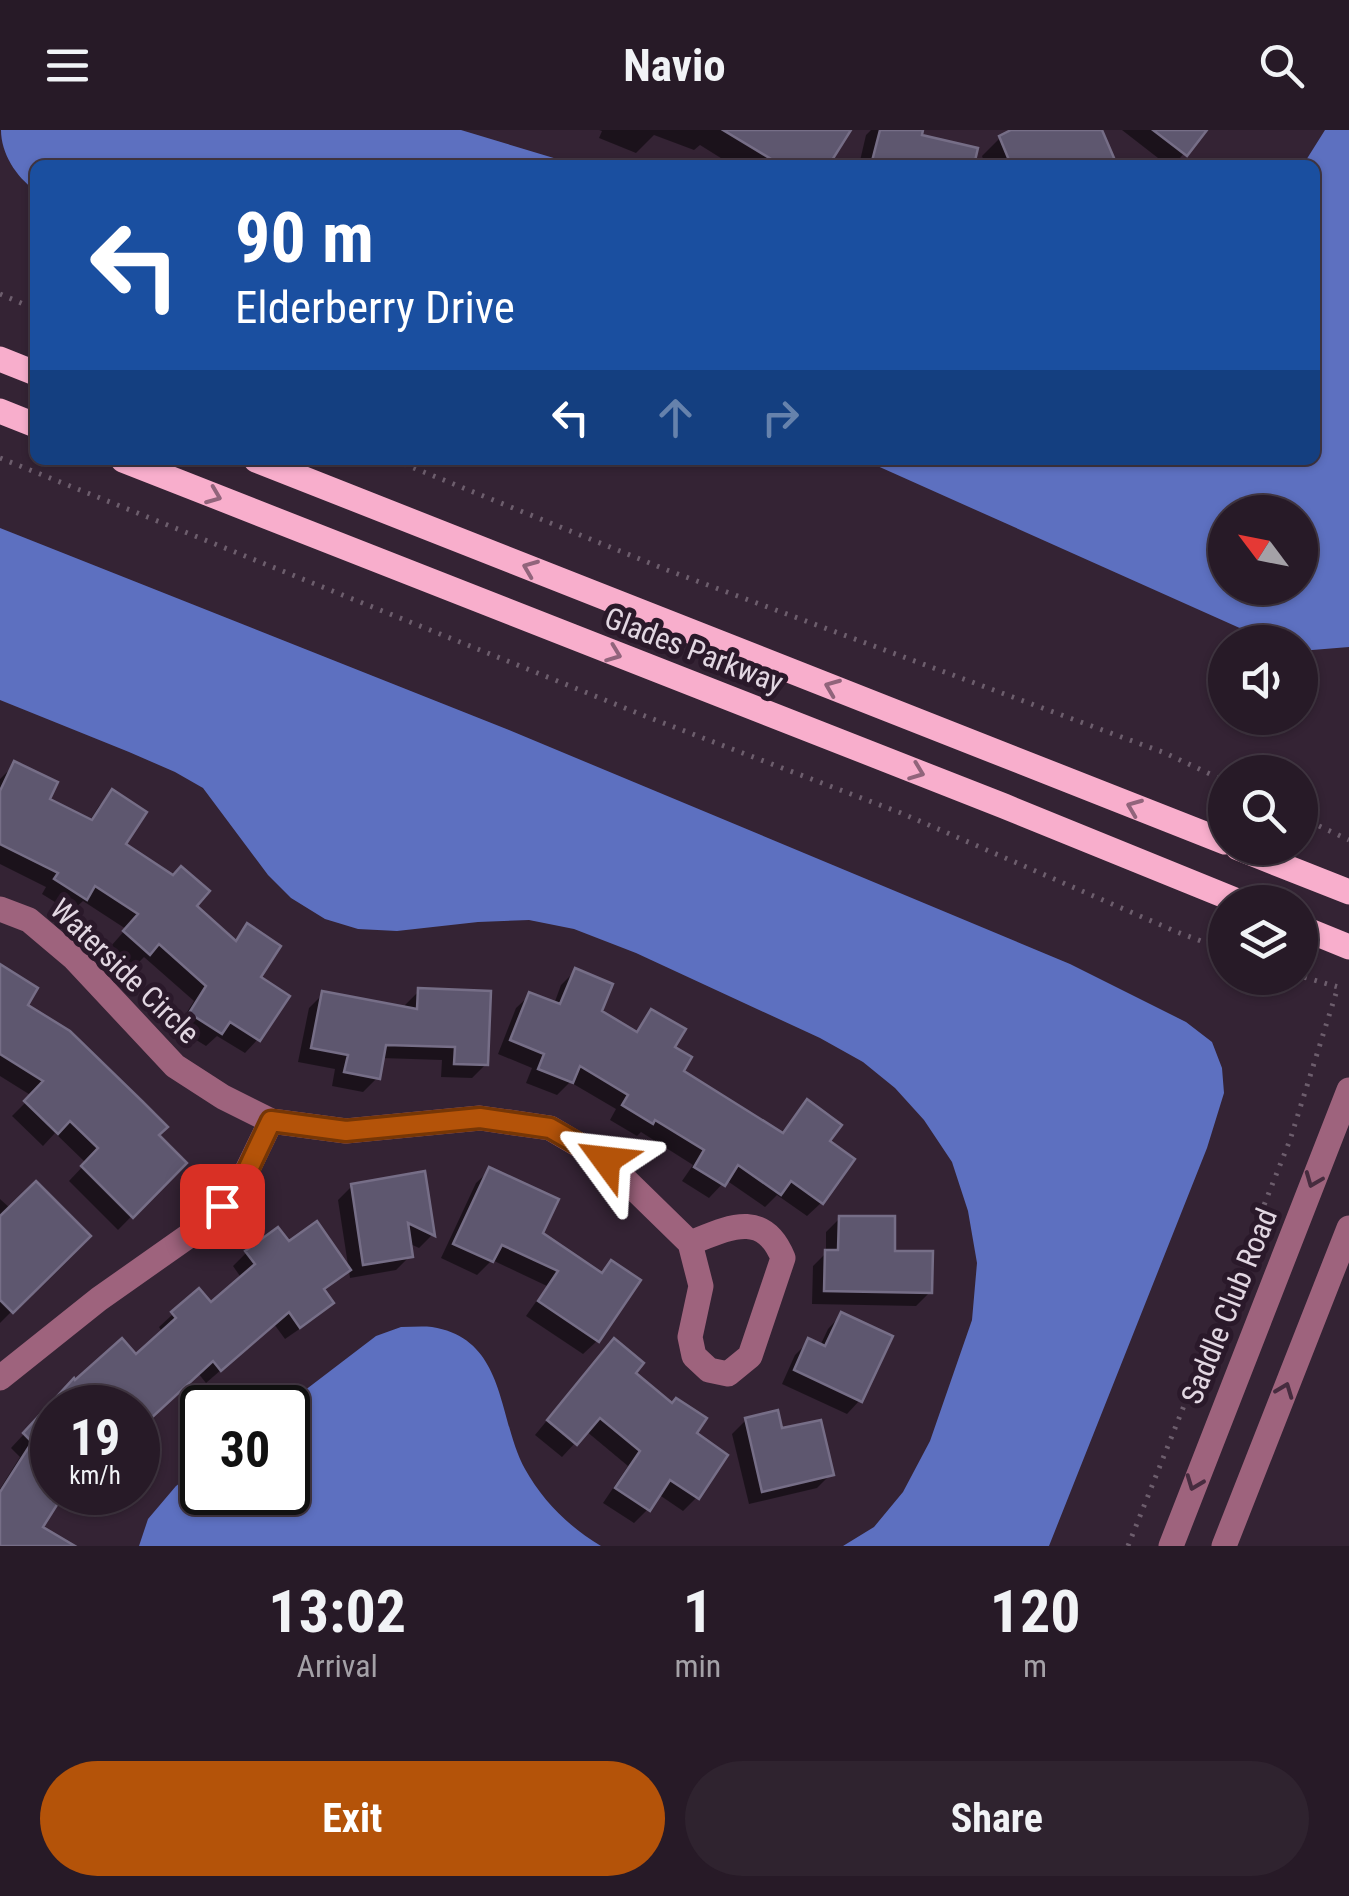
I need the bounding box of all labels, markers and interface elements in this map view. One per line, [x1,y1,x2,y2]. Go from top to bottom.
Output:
icon: menu [40,38,95,93]
icon: search [1254,38,1309,93]
text: Navio [623,39,726,92]
text: 90 m [235,197,374,279]
icon: left [70,200,200,330]
text: Elderberry Drive [235,281,515,334]
icon: left [543,390,598,445]
icon: ahead [648,390,703,445]
icon: right [753,390,808,445]
one-way arrow [204,484,222,504]
north arrow [1208,495,1318,605]
map controls [1208,495,1318,995]
one-way arrow [522,559,540,579]
street label: Glades Parkway [600,600,788,700]
button: sound [1208,625,1318,735]
one-way arrow [605,642,622,662]
one-way arrow [824,679,842,699]
button: search [1208,755,1318,865]
one-way arrow [907,760,925,780]
one-way arrow [1126,799,1144,819]
button: layers [1208,885,1318,995]
street label: Waterside Circle [44,891,206,1051]
position arrow [554,1108,658,1212]
pin [180,1164,265,1249]
one-way arrow [1305,1171,1325,1188]
icon: arrive [195,1179,250,1234]
street label: Saddle Club Road [1174,1203,1284,1409]
one-way arrow [1274,1382,1294,1400]
speed limit sign: 30 [180,1385,310,1515]
text: 19 [70,1409,120,1467]
text: km/h [69,1461,121,1490]
one-way arrow [1186,1473,1206,1490]
text: 13:02 [268,1576,406,1647]
text: 1 [683,1576,713,1647]
text: 120 [990,1576,1081,1647]
text: Arrival [296,1647,378,1685]
text: min [674,1647,721,1685]
text: m [1023,1647,1047,1685]
button: Exit [40,1761,665,1876]
button: Share [685,1761,1309,1876]

